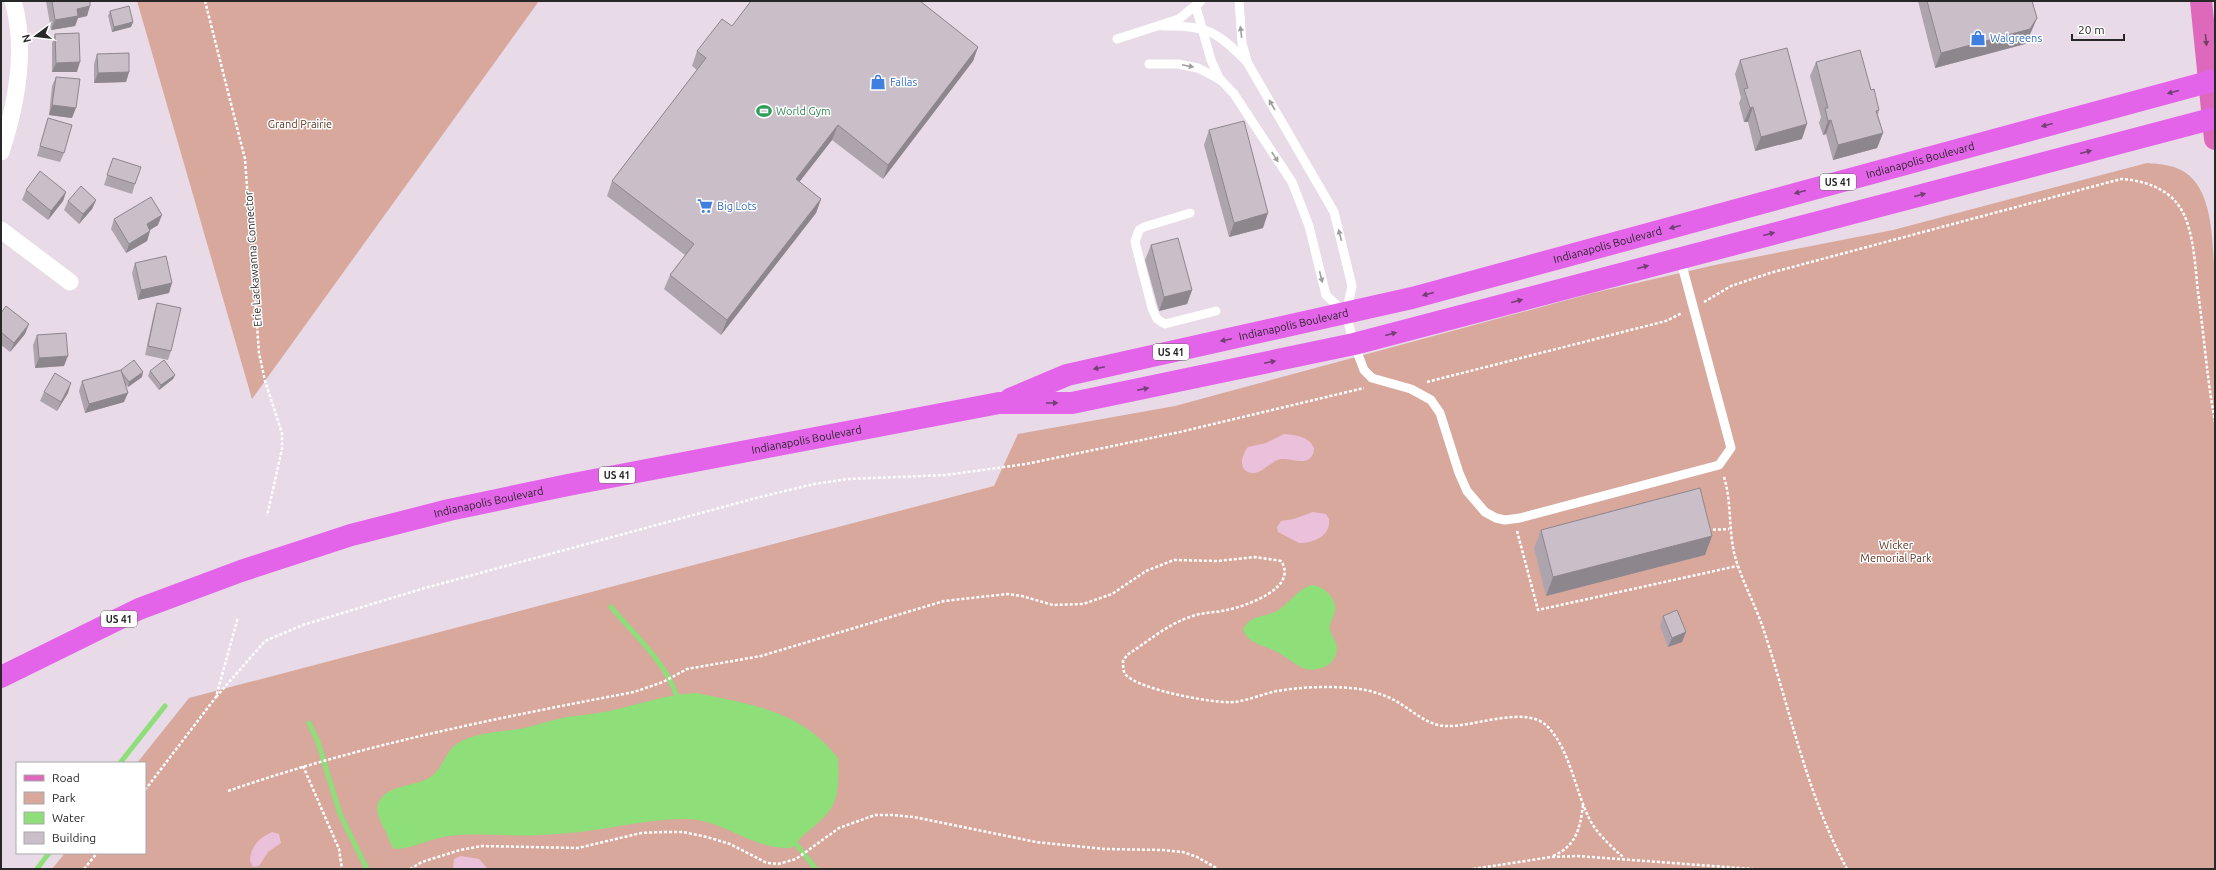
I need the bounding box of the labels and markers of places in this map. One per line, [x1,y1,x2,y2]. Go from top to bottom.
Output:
shop icon: Walgreens [1969,29,1987,47]
place label: Walgreens [1990,32,2042,44]
shop icon: Fallas [869,73,887,91]
place label: Fallas [890,76,917,88]
sports icon: World Gym [755,102,773,120]
place label: World Gym [776,105,830,117]
supermarket icon: Big Lots [696,197,714,215]
place label: Big Lots [717,200,757,212]

